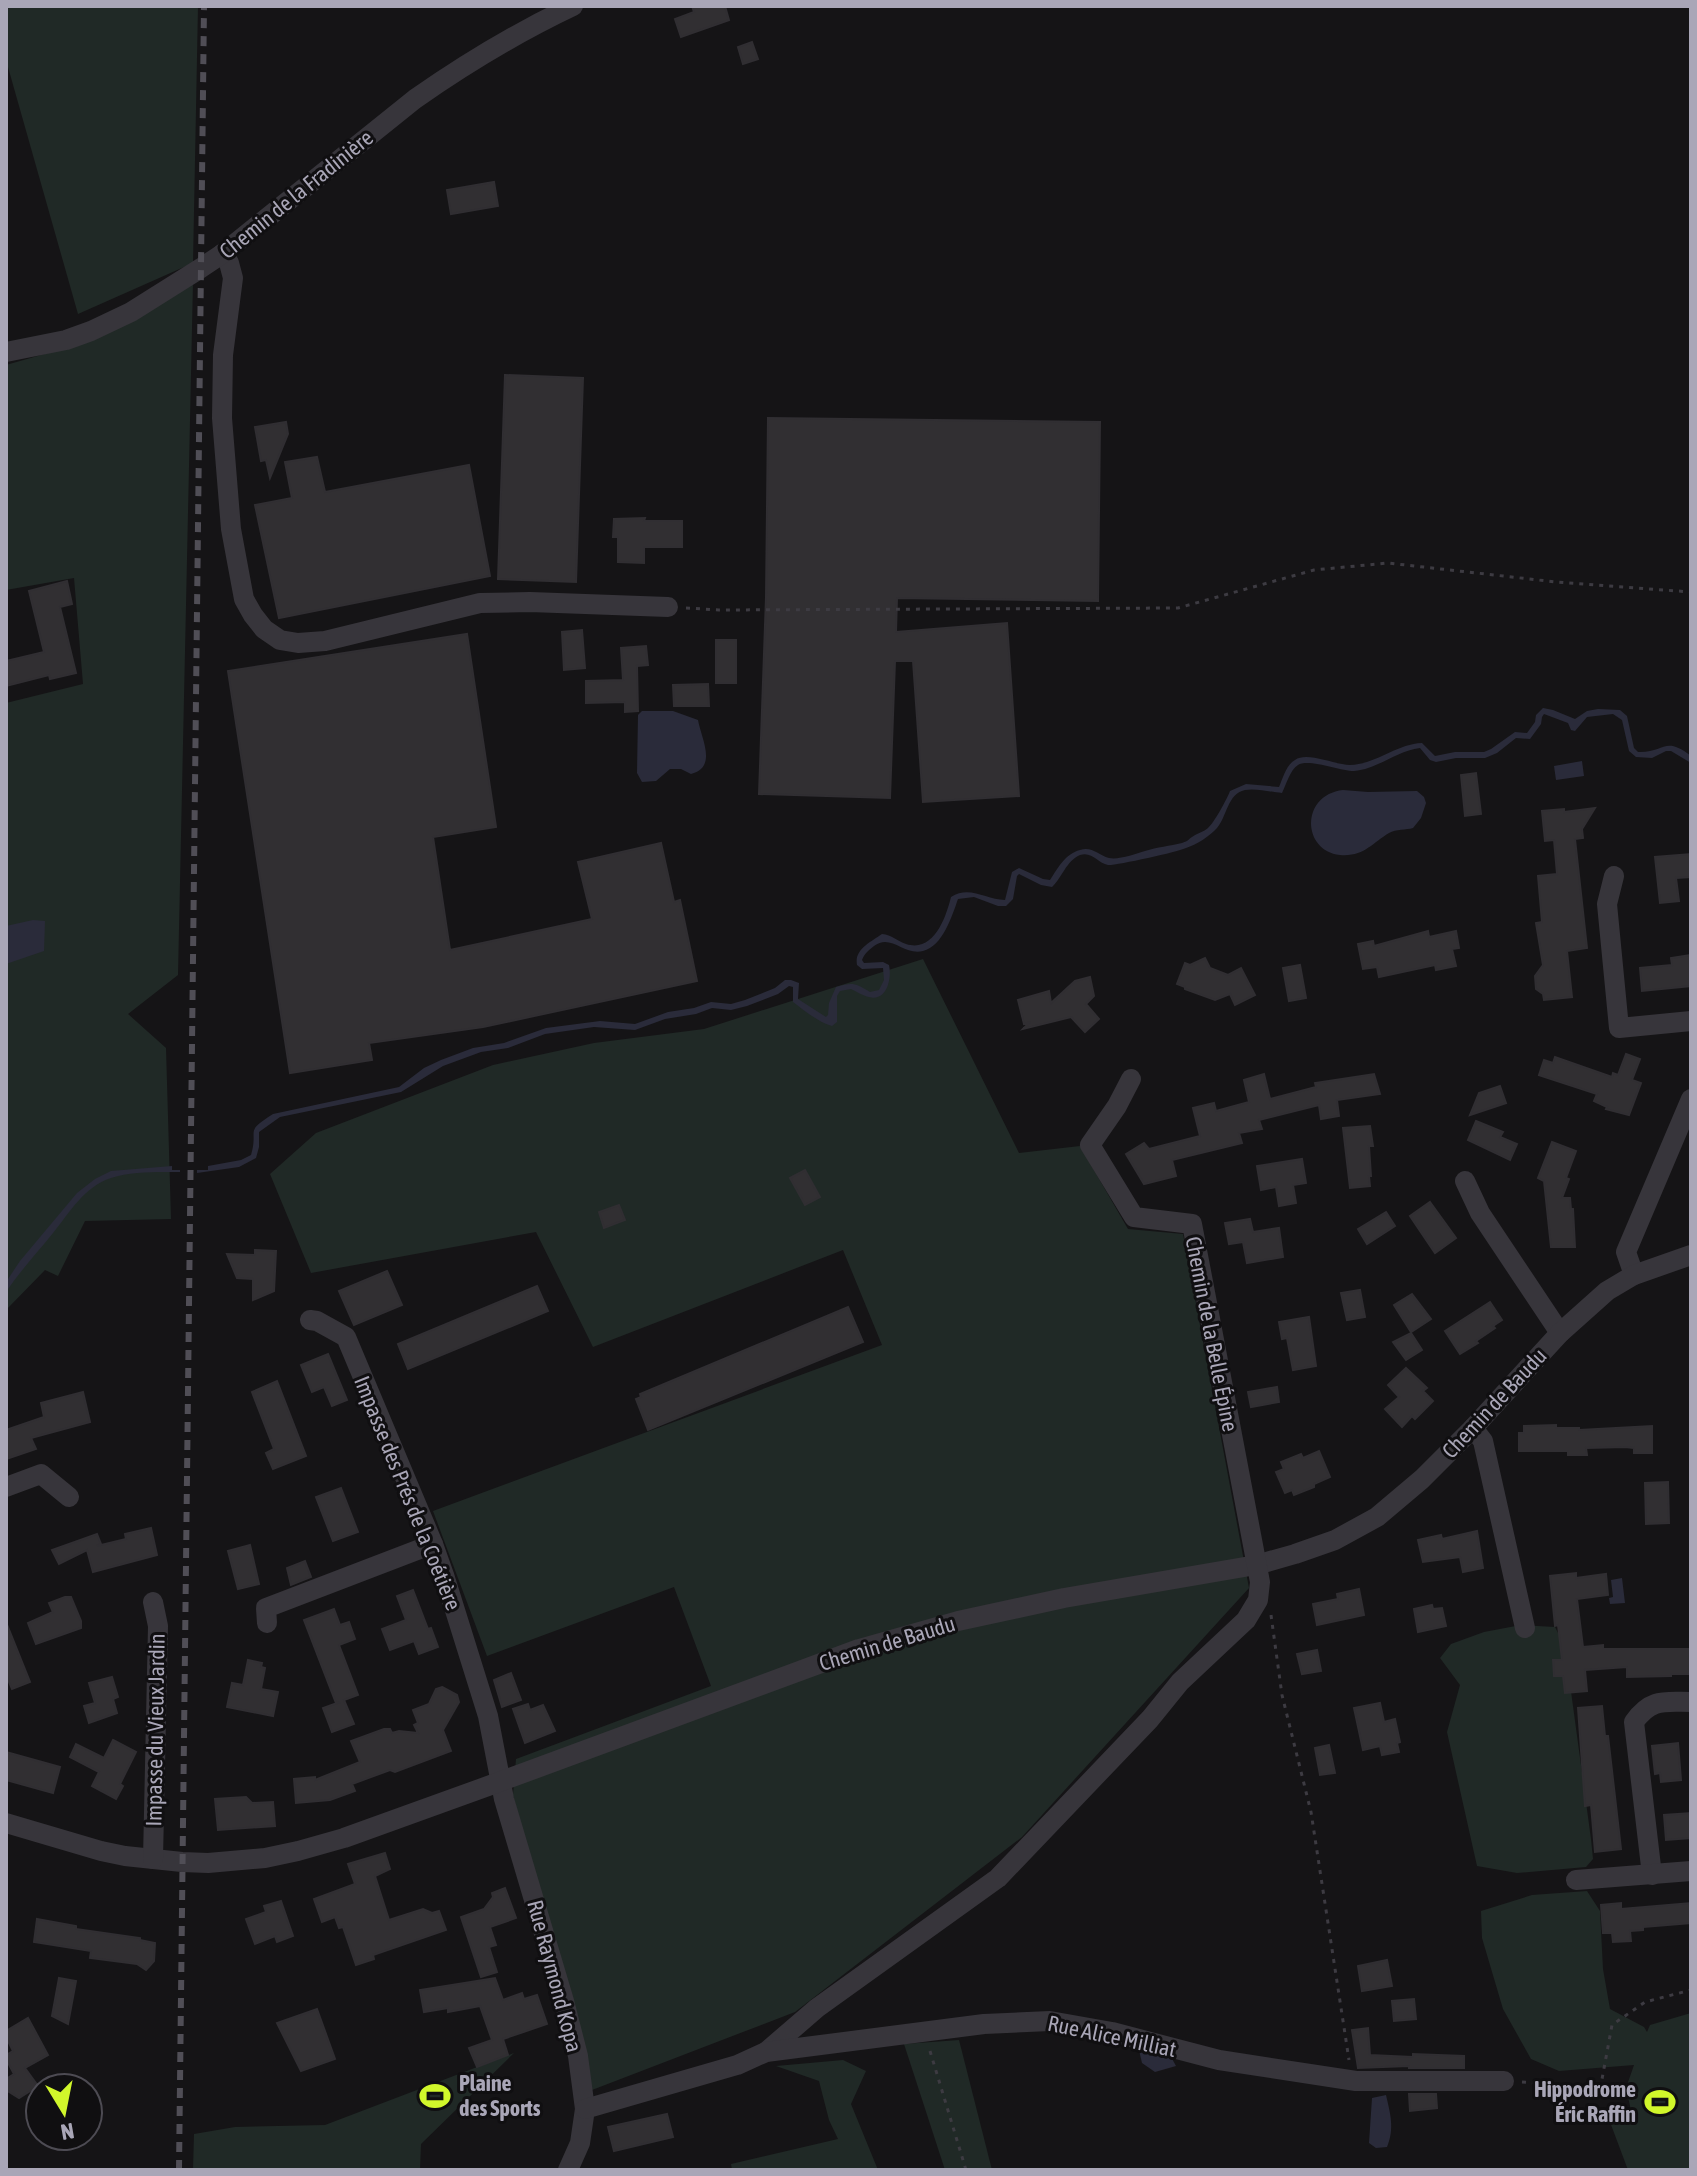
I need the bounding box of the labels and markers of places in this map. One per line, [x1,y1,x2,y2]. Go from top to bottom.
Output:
place label: Plaine des Sports [459,2070,541,2121]
place label: Hippodrome Éric Raffin [1534,2076,1636,2127]
sports icon: Plaine des Sports [418,2079,452,2113]
sports icon: Hippodrome Éric Raffin [1643,2085,1677,2119]

